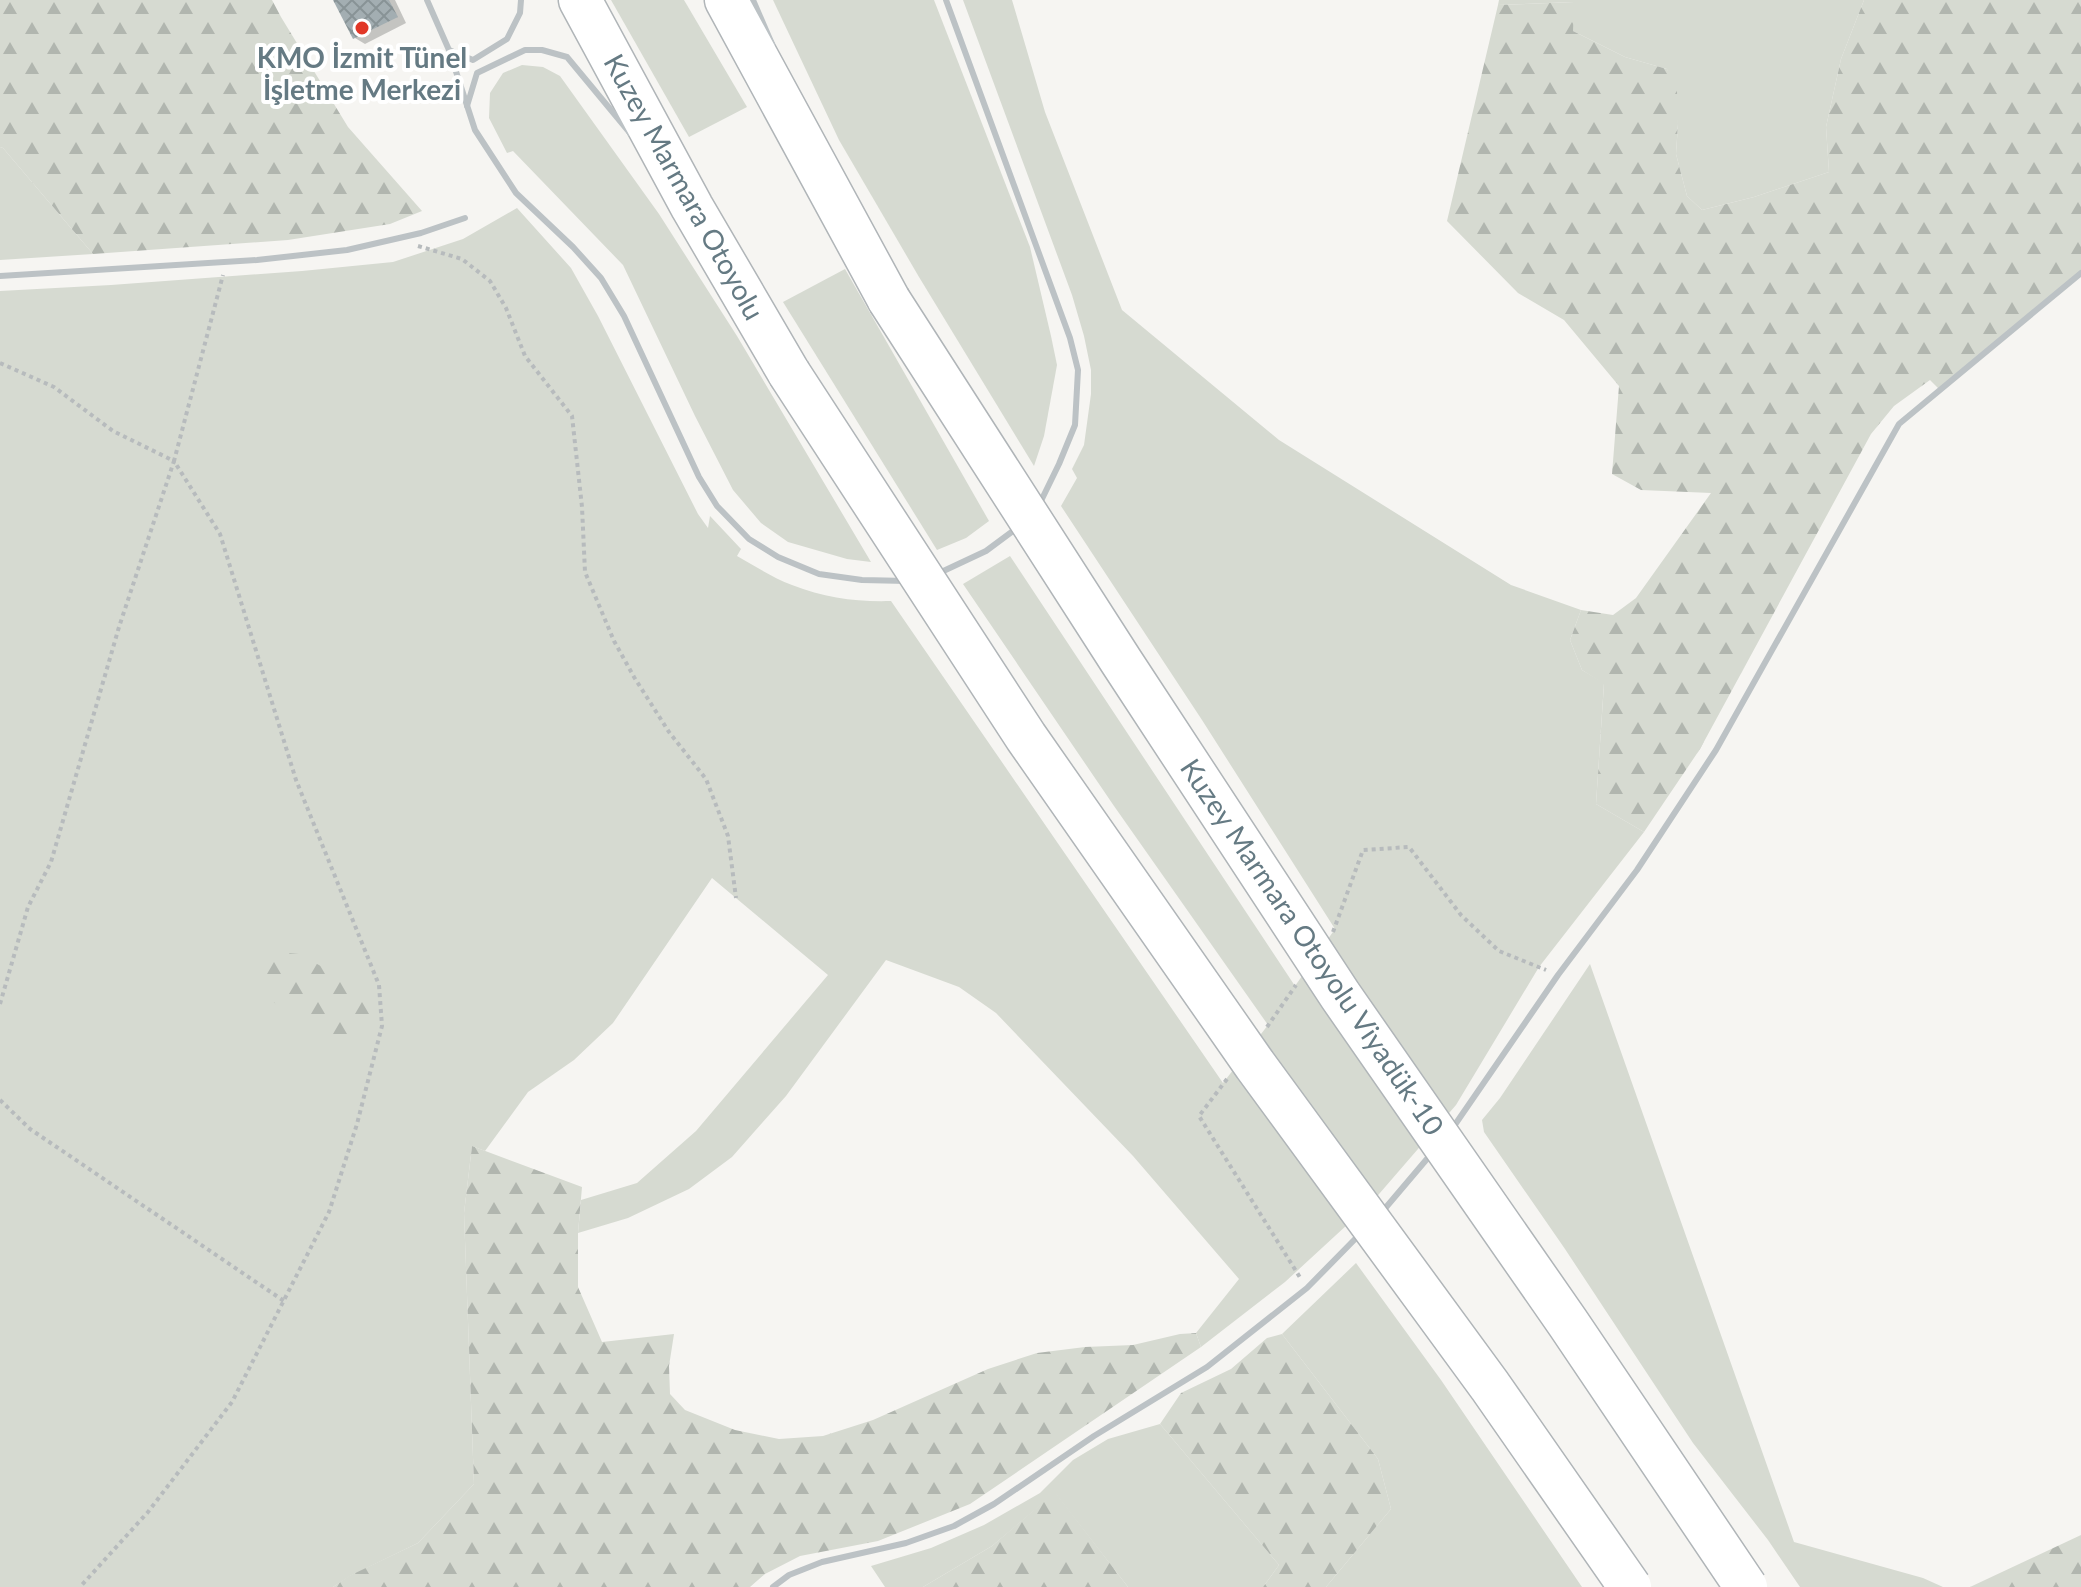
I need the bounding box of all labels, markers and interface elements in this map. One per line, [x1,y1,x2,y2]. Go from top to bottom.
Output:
marker: KMO İzmit Tünel İşletme Merkezi [353,19,371,37]
place label: KMO İzmit Tünel İşletme Merkezi [257,40,467,106]
street label: Kuzey Marmara Otoyolu [598,48,772,325]
street label: Kuzey Marmara Otoyolu Viyadük-10 [1174,752,1452,1141]

